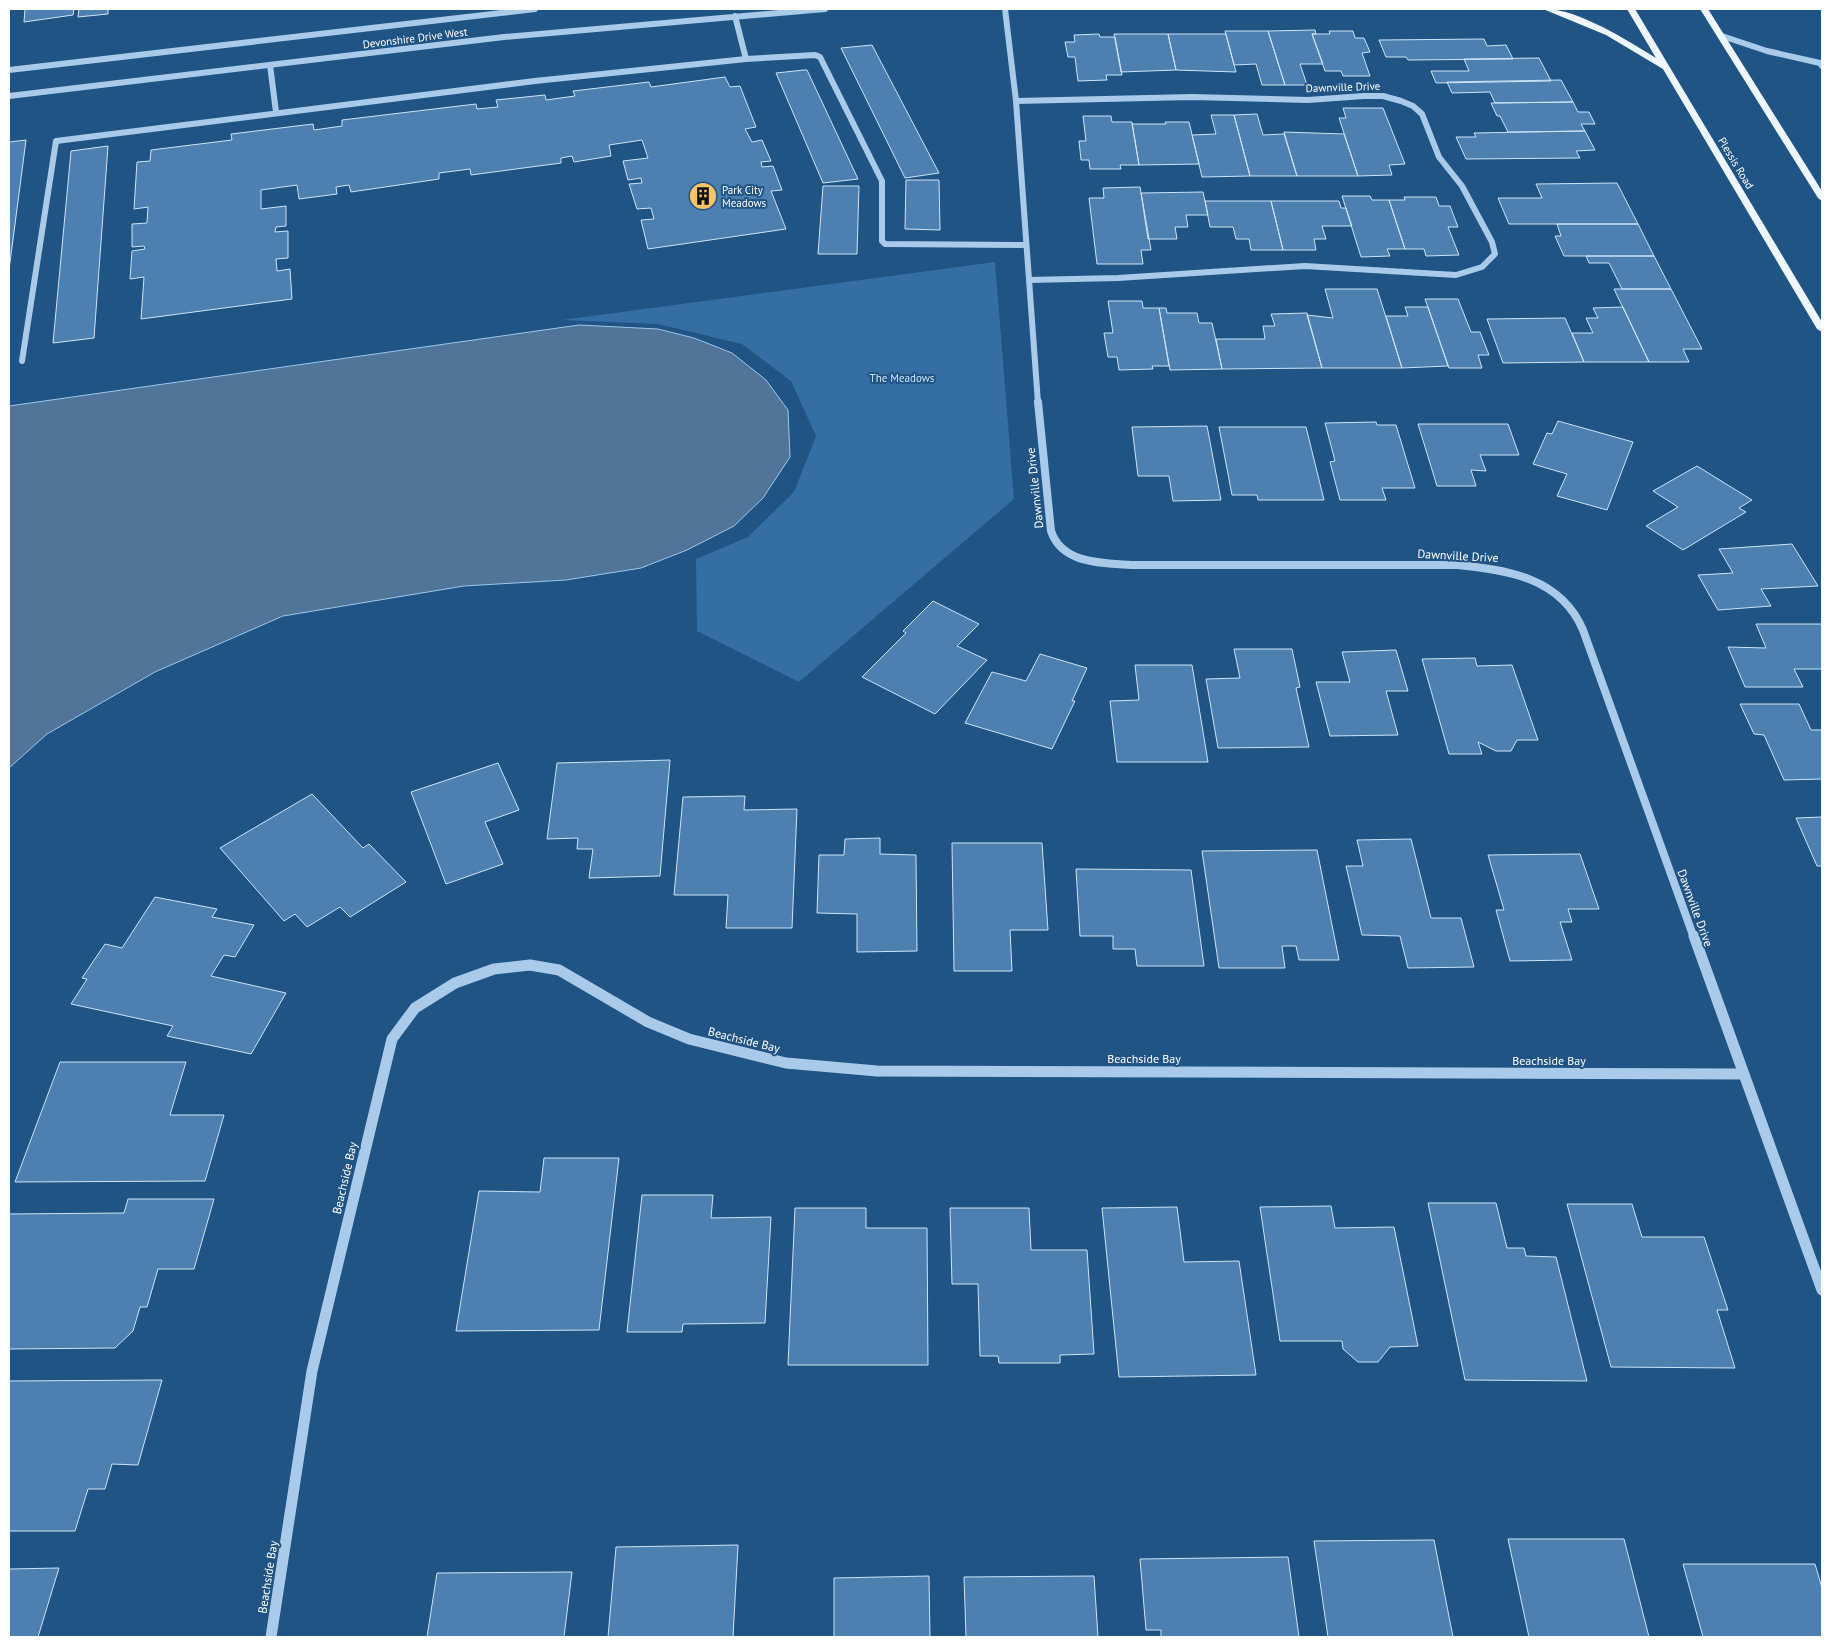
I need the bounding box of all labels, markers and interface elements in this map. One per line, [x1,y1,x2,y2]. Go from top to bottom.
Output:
street label: Devonshire Drive West [362,25,468,51]
street label: Dawnville Drive [1305,79,1381,95]
street label: Plessis Road [1715,135,1757,192]
building icon: Park City Meadows [688,181,718,211]
place label: Park City Meadows [722,183,767,210]
park label: The Meadows [870,371,935,385]
street label: Dawnville Drive [1023,447,1046,529]
street label: Dawnville Drive [1417,546,1499,565]
street label: Dawnville Drive [1675,867,1716,949]
street label: Beachside Bay [707,1023,782,1056]
street label: Beachside Bay [1107,1051,1181,1066]
street label: Beachside Bay [1512,1053,1586,1068]
street label: Beachside Bay [329,1140,360,1215]
street label: Beachside Bay [254,1539,281,1614]

